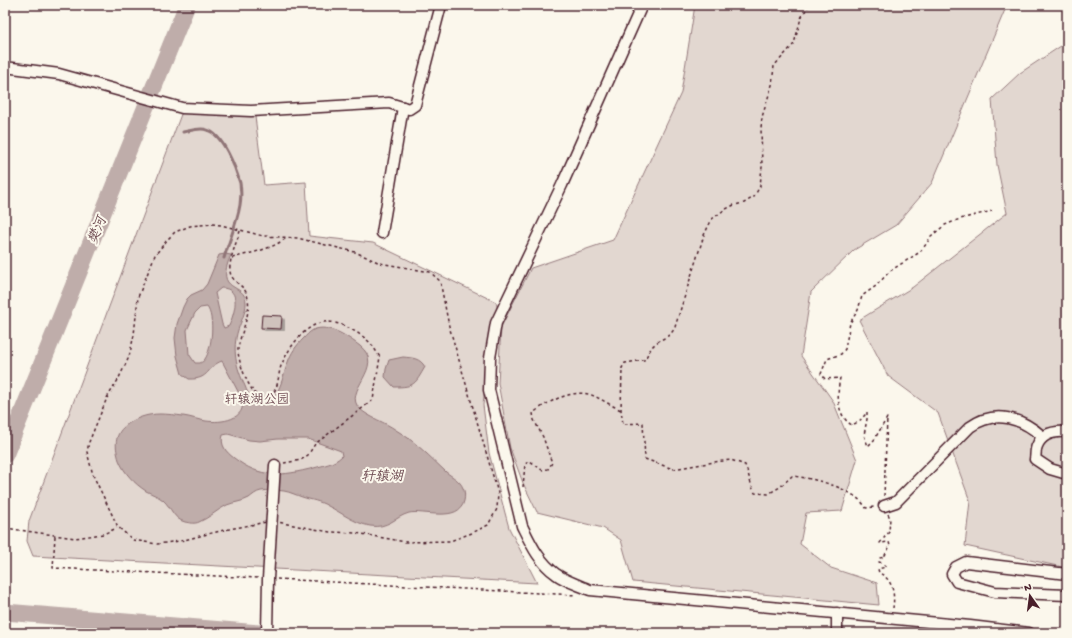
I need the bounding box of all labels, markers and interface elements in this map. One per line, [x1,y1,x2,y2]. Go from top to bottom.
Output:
water label: 樊河 [84,213,112,247]
park label: 轩辕湖公园 [224,391,290,408]
water label: 轩辕湖 [361,468,405,486]
north arrow [1010,576,1050,616]
text: N [1023,582,1033,595]

